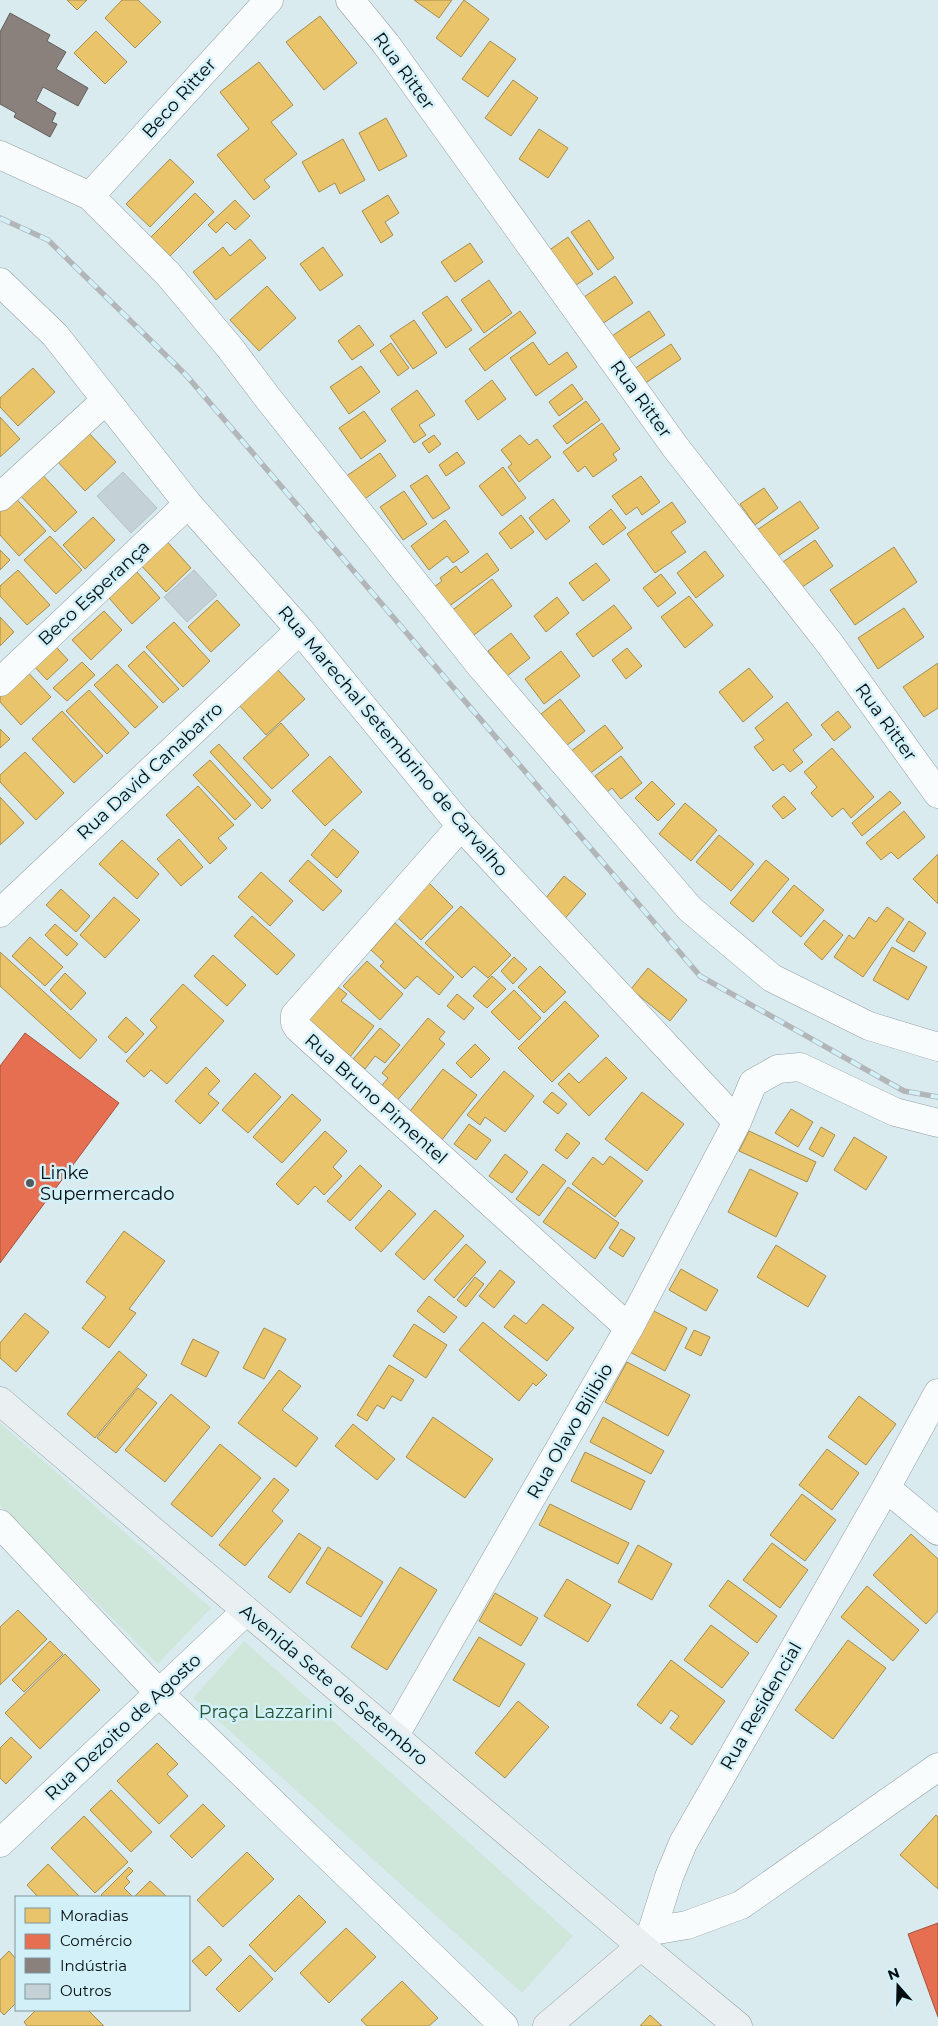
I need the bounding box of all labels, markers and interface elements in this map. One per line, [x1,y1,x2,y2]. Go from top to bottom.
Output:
street label: Rua Ritter [369,28,439,114]
street label: Beco Ritter [137,53,221,143]
street label: Rua Ritter [606,356,676,442]
street label: Beco Esperança [34,536,154,650]
street label: Rua Marechal Setembrino de Carvalho [273,601,513,881]
street label: Rua Ritter [851,679,921,765]
street label: Rua David Canabarro [72,698,228,844]
street label: Rua Bruno Pimentel [300,1029,452,1169]
place label: Linke Supermercado [40,1162,175,1205]
marker: Linke Supermercado [24,1177,36,1189]
street label: Rua Olavo Bilibio [522,1359,618,1503]
street label: Avenida Sete de Setembro [235,1600,433,1770]
street label: Rua Residencial [716,1638,806,1774]
street label: Rua Dezoito de Agosto [40,1649,206,1805]
park label: Praça Lazzarini [199,1701,333,1723]
legend [15,1896,190,2011]
text: Moradias [60,1906,128,1925]
text: Comércio [60,1931,132,1950]
text: Indústria [60,1956,127,1975]
north arrow [873,1961,923,2011]
text: N [885,1963,902,1984]
text: Outros [60,1981,111,2000]

